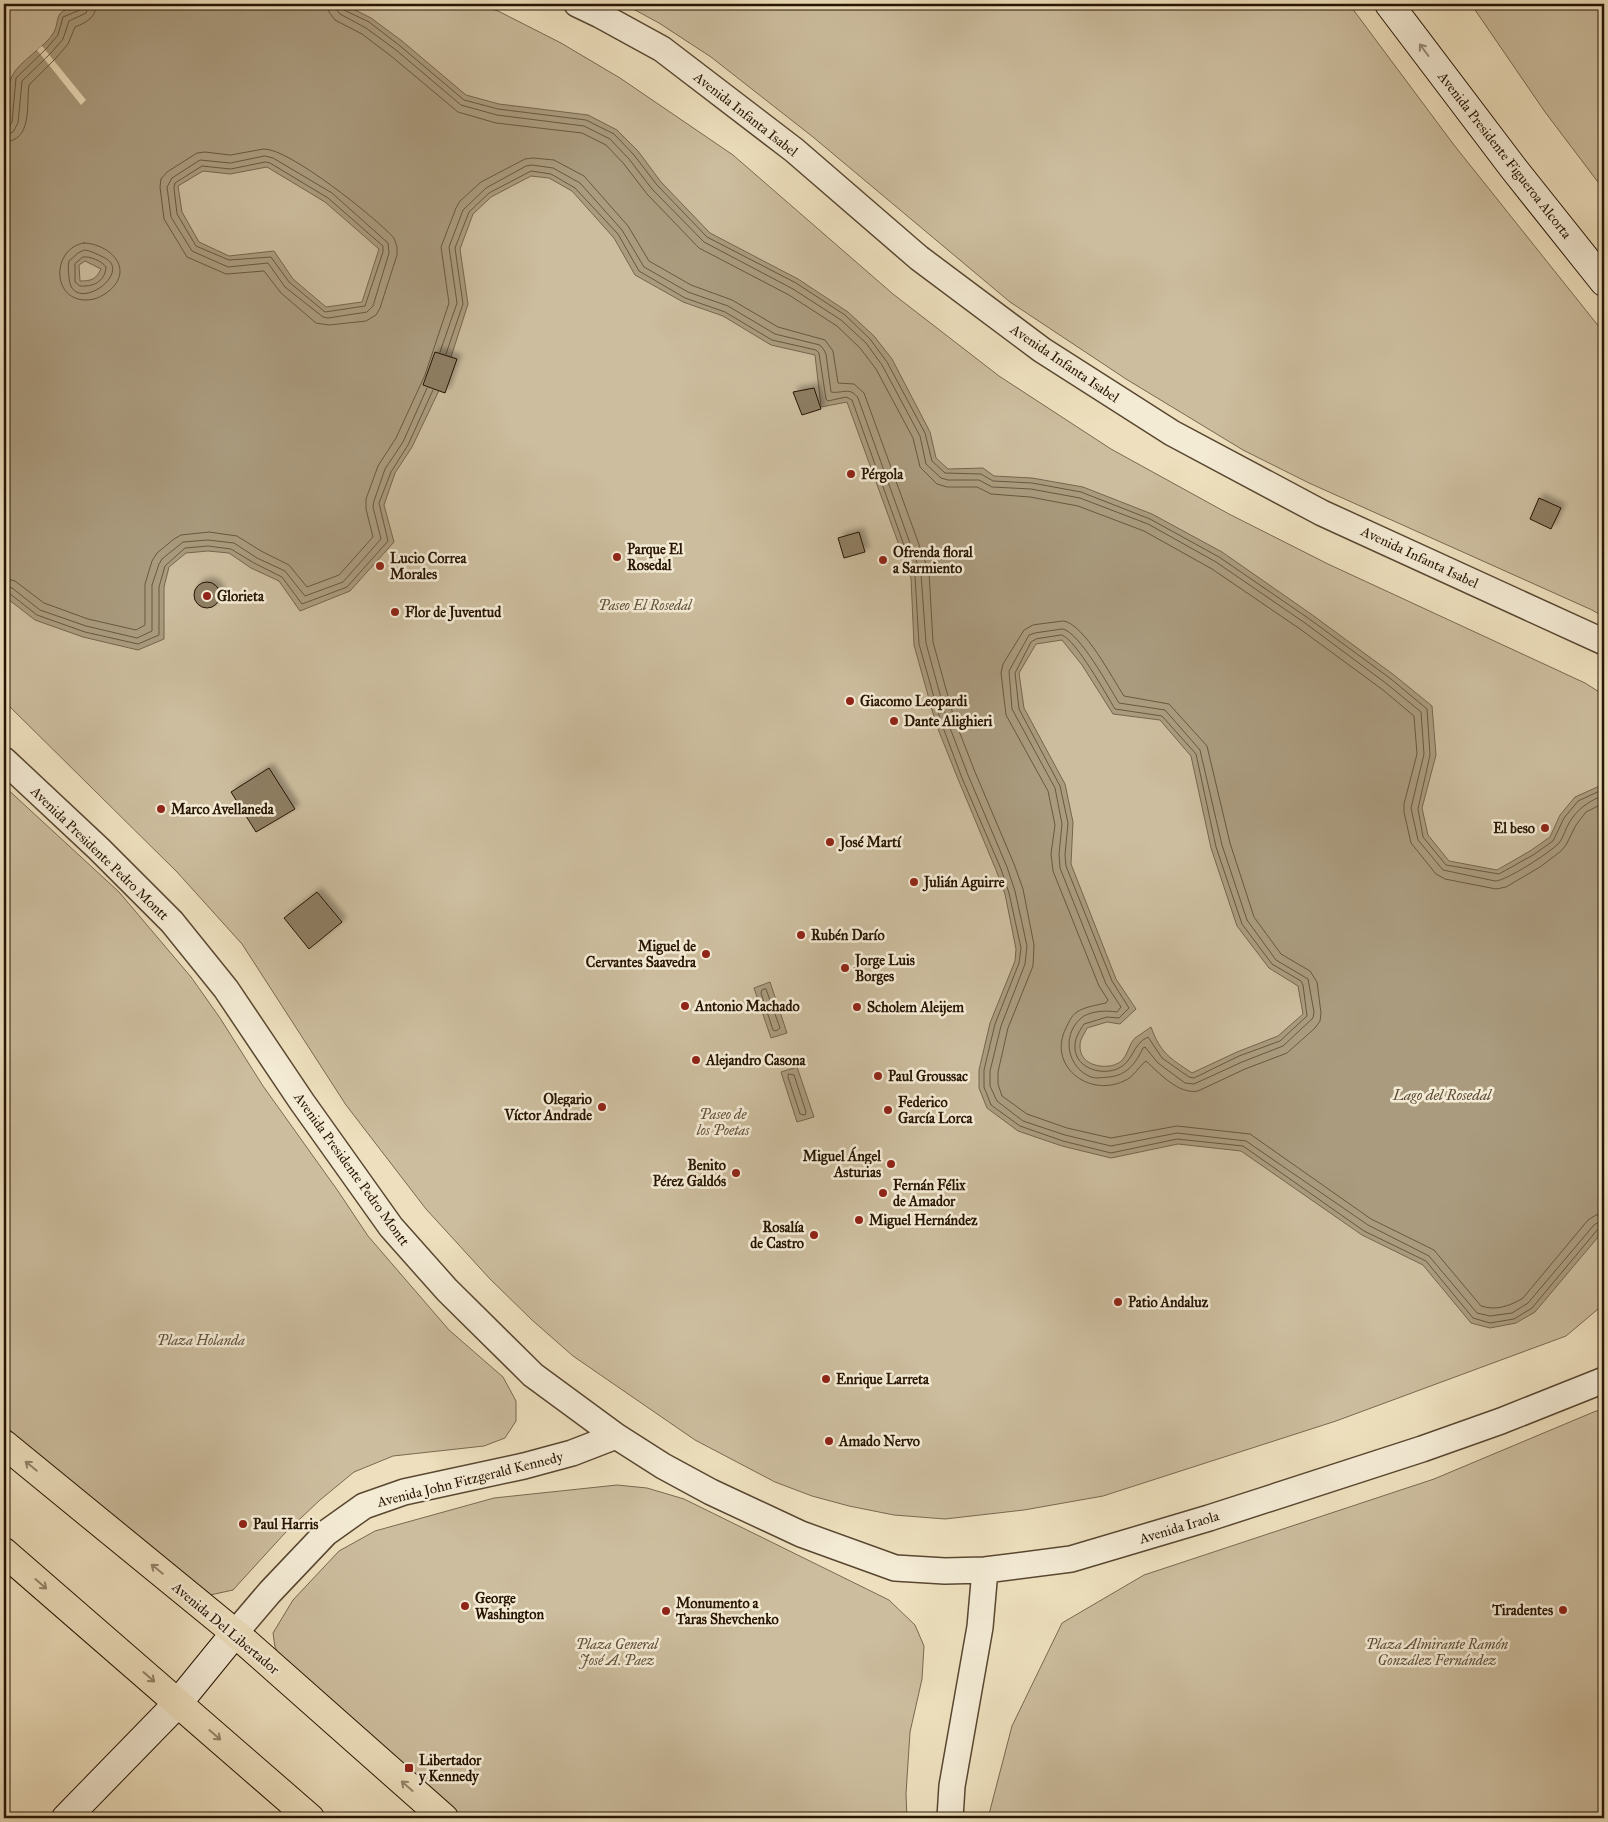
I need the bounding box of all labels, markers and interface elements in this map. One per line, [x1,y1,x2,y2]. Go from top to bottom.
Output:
one-way arrow [1419,44,1430,57]
street label: Avenida Infanta Isabel [689,68,801,160]
street label: Avenida Presidente Figueroa Alcorta [1434,68,1575,242]
street label: Avenida Infanta Isabel [1006,320,1122,406]
place label: Pérgola [861,466,904,484]
marker: Pérgola [845,468,857,480]
street label: Avenida Infanta Isabel [1358,522,1481,592]
place label: Parque El Rosedal [627,541,684,574]
place label: Ofrenda floral a Sarmiento [893,544,974,577]
place label: Lucio Correa Morales [390,550,468,583]
marker: Parque El Rosedal [611,551,623,563]
marker: Ofrenda floral a Sarmiento [877,554,889,566]
marker: Lucio Correa Morales [374,560,386,572]
place label: Glorieta [217,588,265,605]
marker: Glorieta [201,590,213,602]
park label: Paseo El Rosedal [598,597,693,614]
place label: Flor de Juventud [405,604,502,622]
marker: Flor de Juventud [389,606,401,618]
place label: Giacomo Leopardi [860,693,967,711]
marker: Giacomo Leopardi [844,695,856,707]
place label: Dante Alighieri [904,713,993,731]
marker: Dante Alighieri [888,715,900,727]
street label: Avenida Presidente Pedro Montt [26,782,172,924]
place label: Marco Avellaneda [171,801,275,818]
marker: Marco Avellaneda [155,803,167,815]
place label: El beso [1493,820,1535,837]
marker: El beso [1539,822,1551,834]
place label: José Martí [838,834,902,852]
marker: José Martí [824,836,836,848]
place label: Julián Aguirre [922,874,1005,892]
marker: Julián Aguirre [908,876,920,888]
place label: Rubén Darío [811,927,885,944]
marker: Rubén Darío [795,929,807,941]
place label: Miguel de Cervantes Saavedra [586,938,697,971]
marker: Miguel de Cervantes Saavedra [700,948,712,960]
place label: Jorge Luis Borges [853,952,915,986]
marker: Jorge Luis Borges [839,962,851,974]
place label: Antonio Machado [694,998,800,1015]
place label: Scholem Aleijem [867,999,964,1017]
marker: Antonio Machado [679,1000,691,1012]
marker: Scholem Aleijem [851,1001,863,1013]
place label: Alejandro Casona [705,1052,807,1070]
marker: Alejandro Casona [690,1054,702,1066]
place label: Paul Groussac [888,1068,968,1085]
marker: Paul Groussac [872,1070,884,1082]
water label: Lago del Rosedal [1392,1086,1493,1104]
street label: Avenida Presidente Pedro Montt [290,1089,413,1249]
place label: Olegario Víctor Andrade [504,1091,592,1124]
place label: Federico García Lorca [898,1094,974,1127]
marker: Olegario Víctor Andrade [596,1101,608,1113]
marker: Federico García Lorca [882,1104,894,1116]
park label: Paseo de los Poetas [696,1106,750,1139]
place label: Miguel Ángel Asturias [803,1146,882,1181]
place label: Benito Pérez Galdós [653,1157,726,1190]
marker: Miguel Ángel Asturias [885,1158,897,1170]
marker: Benito Pérez Galdós [730,1167,742,1179]
place label: Fernán Félix de Amador [893,1177,966,1210]
marker: Fernán Félix de Amador [877,1187,889,1199]
place label: Miguel Hernández [869,1212,978,1230]
marker: Miguel Hernández [853,1214,865,1226]
place label: Rosalía de Castro [750,1219,805,1252]
marker: Rosalía de Castro [808,1229,820,1241]
place label: Patio Andaluz [1128,1294,1209,1311]
marker: Patio Andaluz [1112,1296,1124,1308]
park label: Plaza Holanda [157,1332,245,1349]
place label: Enrique Larreta [836,1371,930,1389]
marker: Enrique Larreta [820,1373,832,1385]
place label: Amado Nervo [838,1433,920,1450]
marker: Amado Nervo [823,1435,835,1447]
street label: Avenida John Fitzgerald Kennedy [374,1448,566,1512]
one-way arrow [25,1461,38,1472]
street label: Avenida Iraola [1136,1507,1221,1548]
place label: Paul Harris [253,1516,318,1533]
marker: Paul Harris [237,1518,249,1530]
one-way arrow [151,1564,164,1575]
one-way arrow [34,1578,47,1589]
street label: Avenida Del Libertador [168,1578,283,1679]
place label: George Washington [475,1590,544,1624]
place label: Monumento a Taras Shevchenko [675,1595,779,1628]
marker: George Washington [459,1600,471,1612]
place label: Tiradentes [1491,1602,1553,1619]
marker: Tiradentes [1557,1604,1569,1616]
marker: Monumento a Taras Shevchenko [660,1605,672,1617]
park label: Plaza General José A. Paez [576,1636,659,1669]
park label: Plaza Almirante Ramón González Fernández [1366,1636,1509,1669]
one-way arrow [142,1671,155,1683]
one-way arrow [208,1729,221,1741]
place label: Libertador y Kennedy [418,1752,482,1786]
marker: Libertador y Kennedy [403,1762,415,1774]
one-way arrow [401,1781,414,1792]

